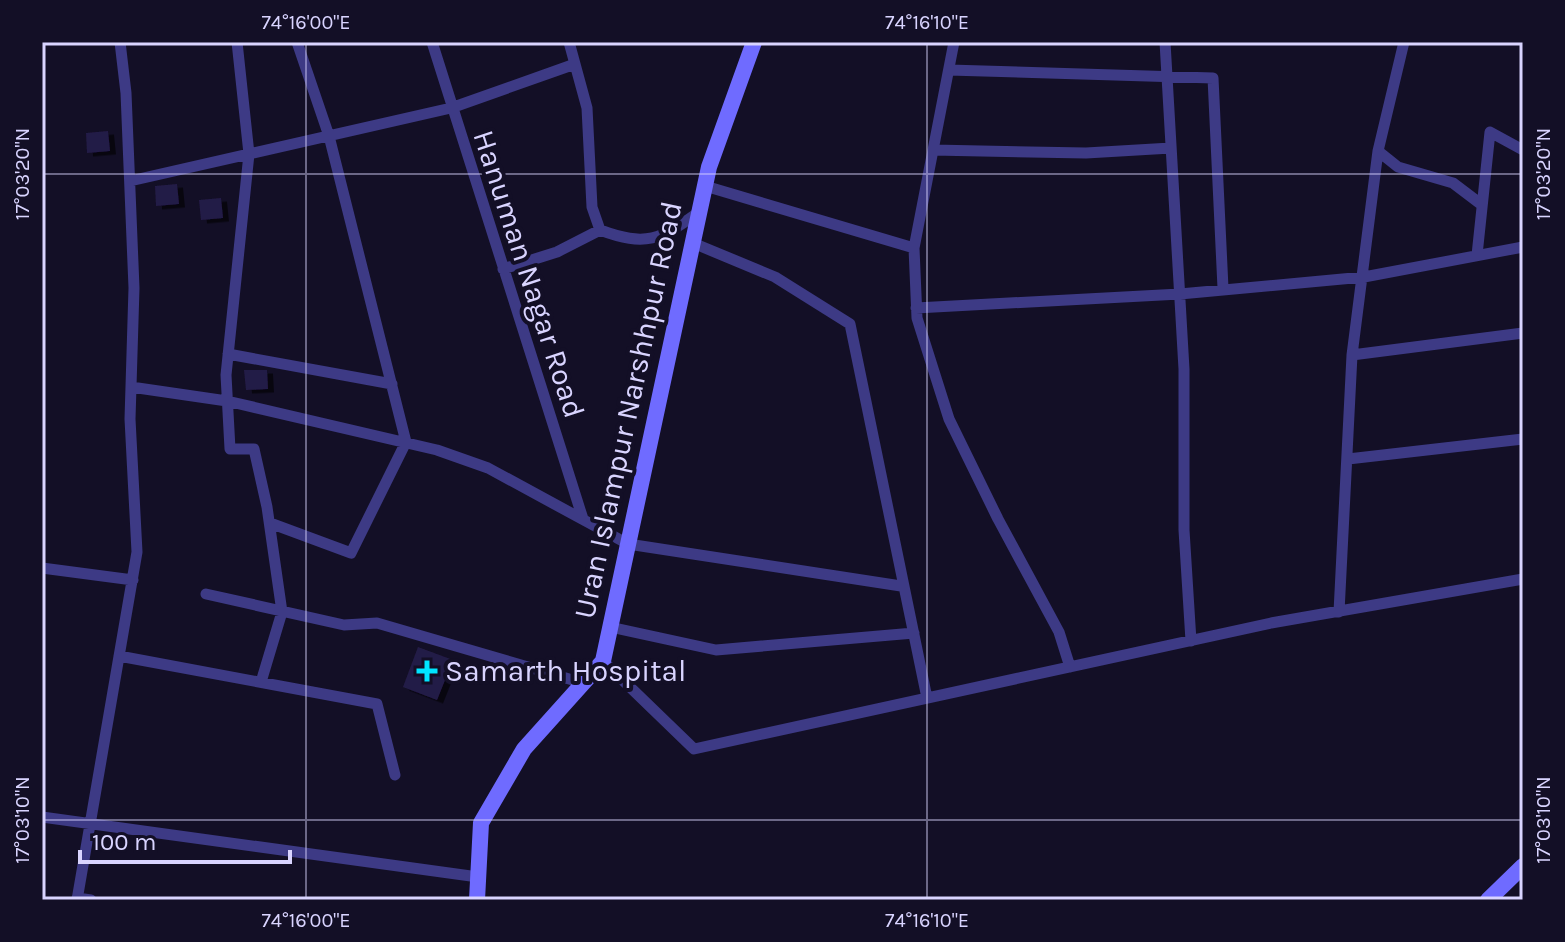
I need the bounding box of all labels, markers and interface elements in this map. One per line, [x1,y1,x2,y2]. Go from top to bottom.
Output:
text: 74°16'00"E [261,11,351,34]
text: 74°16'10"E [885,11,969,34]
street label: Hanuman Nagar Road [466,126,592,422]
text: 17°03'20"N [11,128,34,220]
text: 17°03'20"N [1532,128,1555,220]
street label: Uran Islampur Narshhpur Road [566,198,690,622]
place label: Samarth Hospital [445,653,686,689]
marker: Samarth Hospital [416,660,438,682]
text: 17°03'10"N [11,776,34,864]
text: 17°03'10"N [1532,776,1555,864]
scale bar [80,814,290,864]
text: 100 m [92,828,157,856]
text: 74°16'00"E [261,909,351,932]
text: 74°16'10"E [885,909,969,932]

